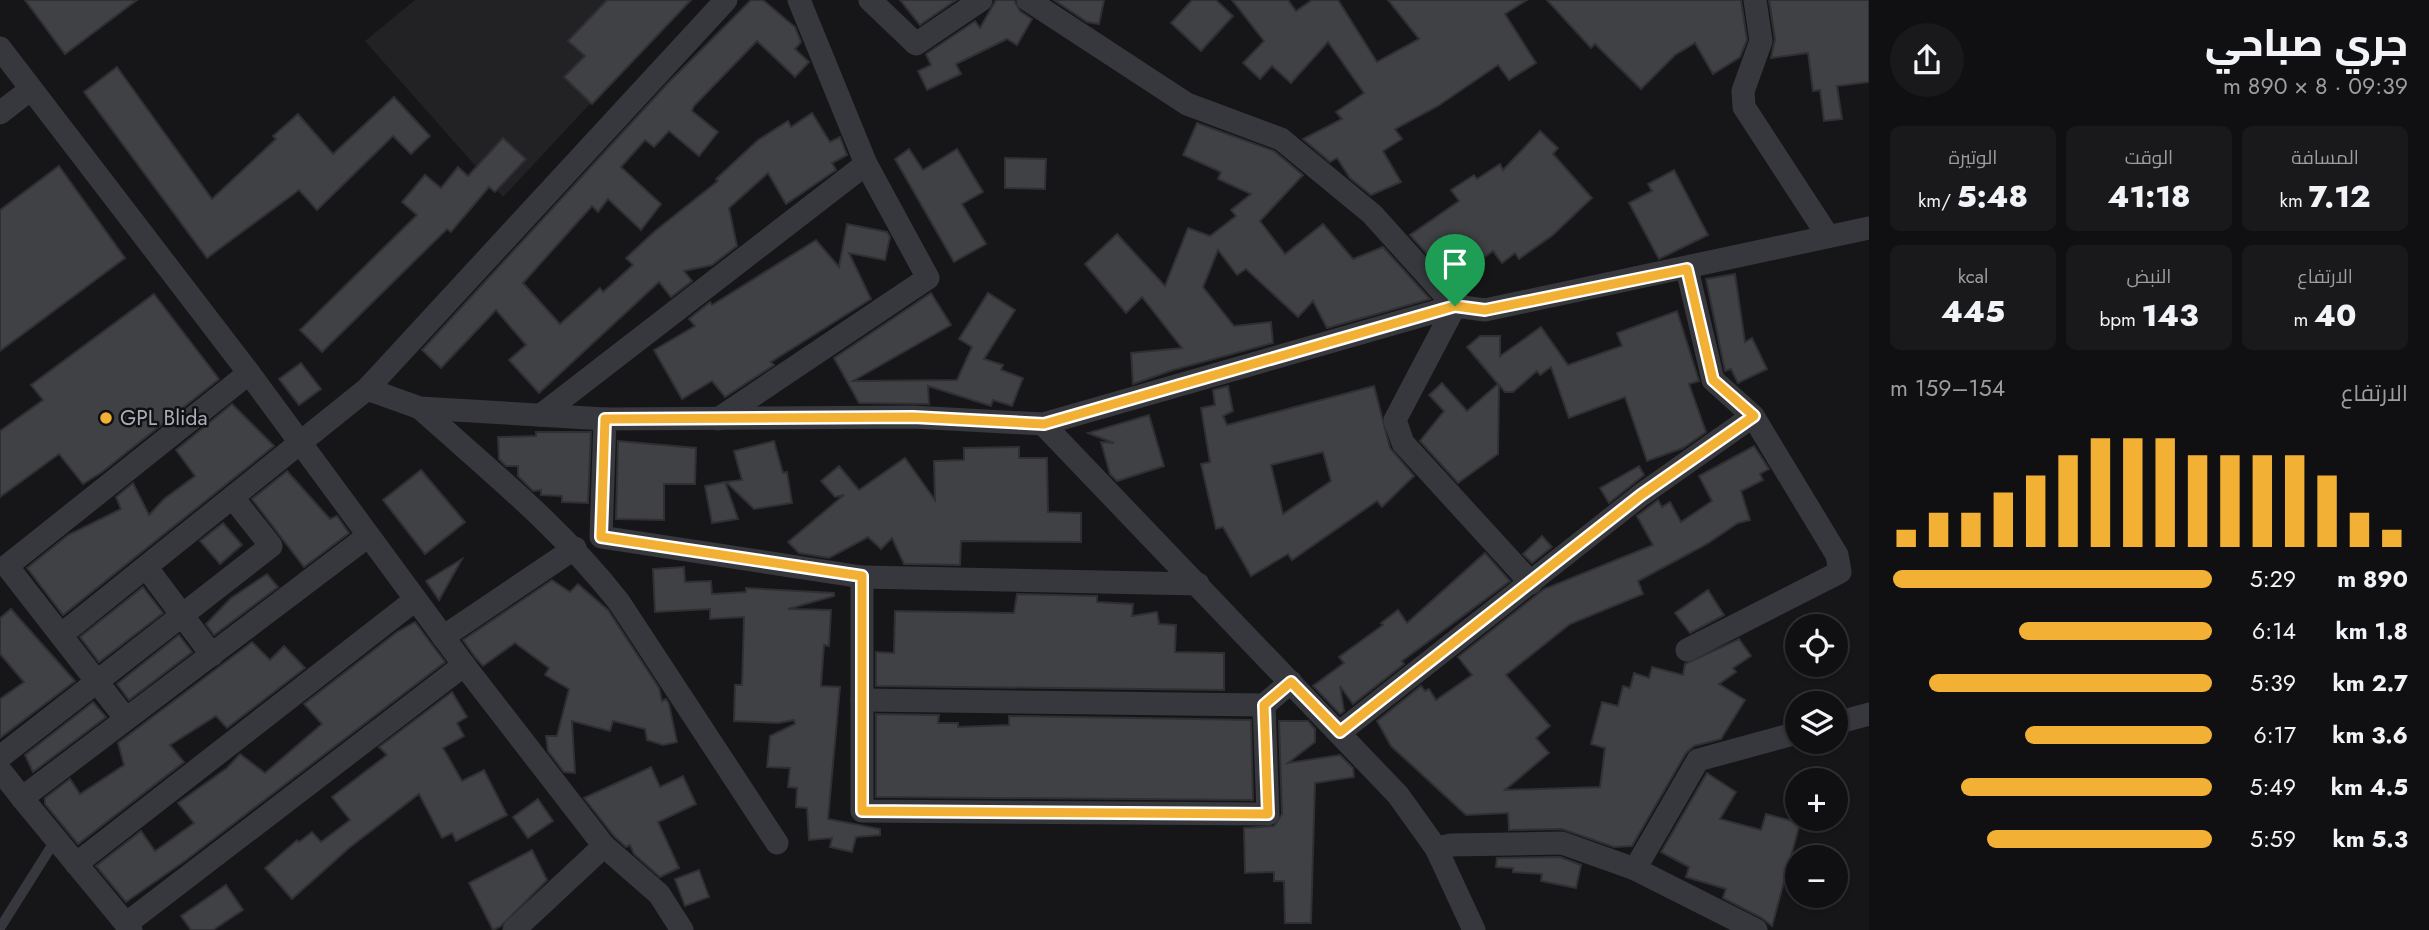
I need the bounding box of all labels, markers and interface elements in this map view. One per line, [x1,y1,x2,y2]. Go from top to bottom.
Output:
text: جري صباحي [2205,15,2408,70]
button: share [1890,23,1964,97]
text: 09:39 · 8 × 890 m [2223,69,2408,103]
text: الوتيرة [1949,144,1997,171]
text: الوقت [2125,144,2173,171]
text: المسافة [2291,144,2359,171]
text: 5:48 [1957,175,2028,218]
text: 41:18 [2108,175,2190,218]
text: 7.12 [2308,175,2370,218]
text: /km [1918,187,1957,214]
text: km [2280,187,2308,214]
pin [1425,234,1485,306]
icon: arrive [1436,245,1474,283]
text: kcal [1958,263,1988,290]
text: النبض [2127,263,2171,290]
text: الارتفاع [2297,263,2353,290]
text: 445 [1941,290,2005,333]
text: 143 [2142,294,2199,337]
text: 40 [2314,294,2356,337]
text: bpm [2099,306,2142,333]
text: m [2294,306,2314,333]
text: 154–159 m [1890,371,2005,405]
text: الارتفاع [2341,376,2408,410]
place label: GPL Blida [120,403,208,433]
marker: GPL Blida [98,410,114,426]
text: 5:29 [2250,562,2296,596]
text: 890 m [2337,562,2408,596]
map controls [1785,614,1848,908]
button: locate [1785,614,1848,677]
text: 6:14 [2252,614,2296,648]
text: 1.8 km [2335,614,2408,648]
text: 5:39 [2250,666,2296,700]
text: 2.7 km [2333,666,2408,700]
button: layers [1785,691,1848,754]
text: 6:17 [2253,718,2296,752]
text: 3.6 km [2332,718,2408,752]
button: + [1785,768,1848,831]
text: 5:49 [2249,770,2296,804]
text: 4.5 km [2331,770,2408,804]
text: 5:59 [2250,822,2296,856]
text: 5.3 km [2332,822,2408,856]
button: − [1785,845,1848,908]

